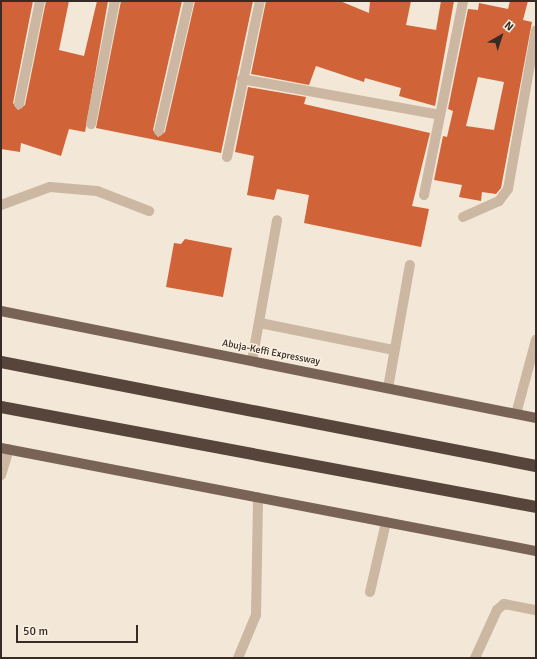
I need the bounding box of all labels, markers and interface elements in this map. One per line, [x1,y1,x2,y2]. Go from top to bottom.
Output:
north arrow [481,16,521,56]
text: N [502,19,516,34]
street label: Abuja-Keffi Expressway [221,338,321,368]
scale bar [18,617,140,643]
text: 50 m [23,624,48,639]

